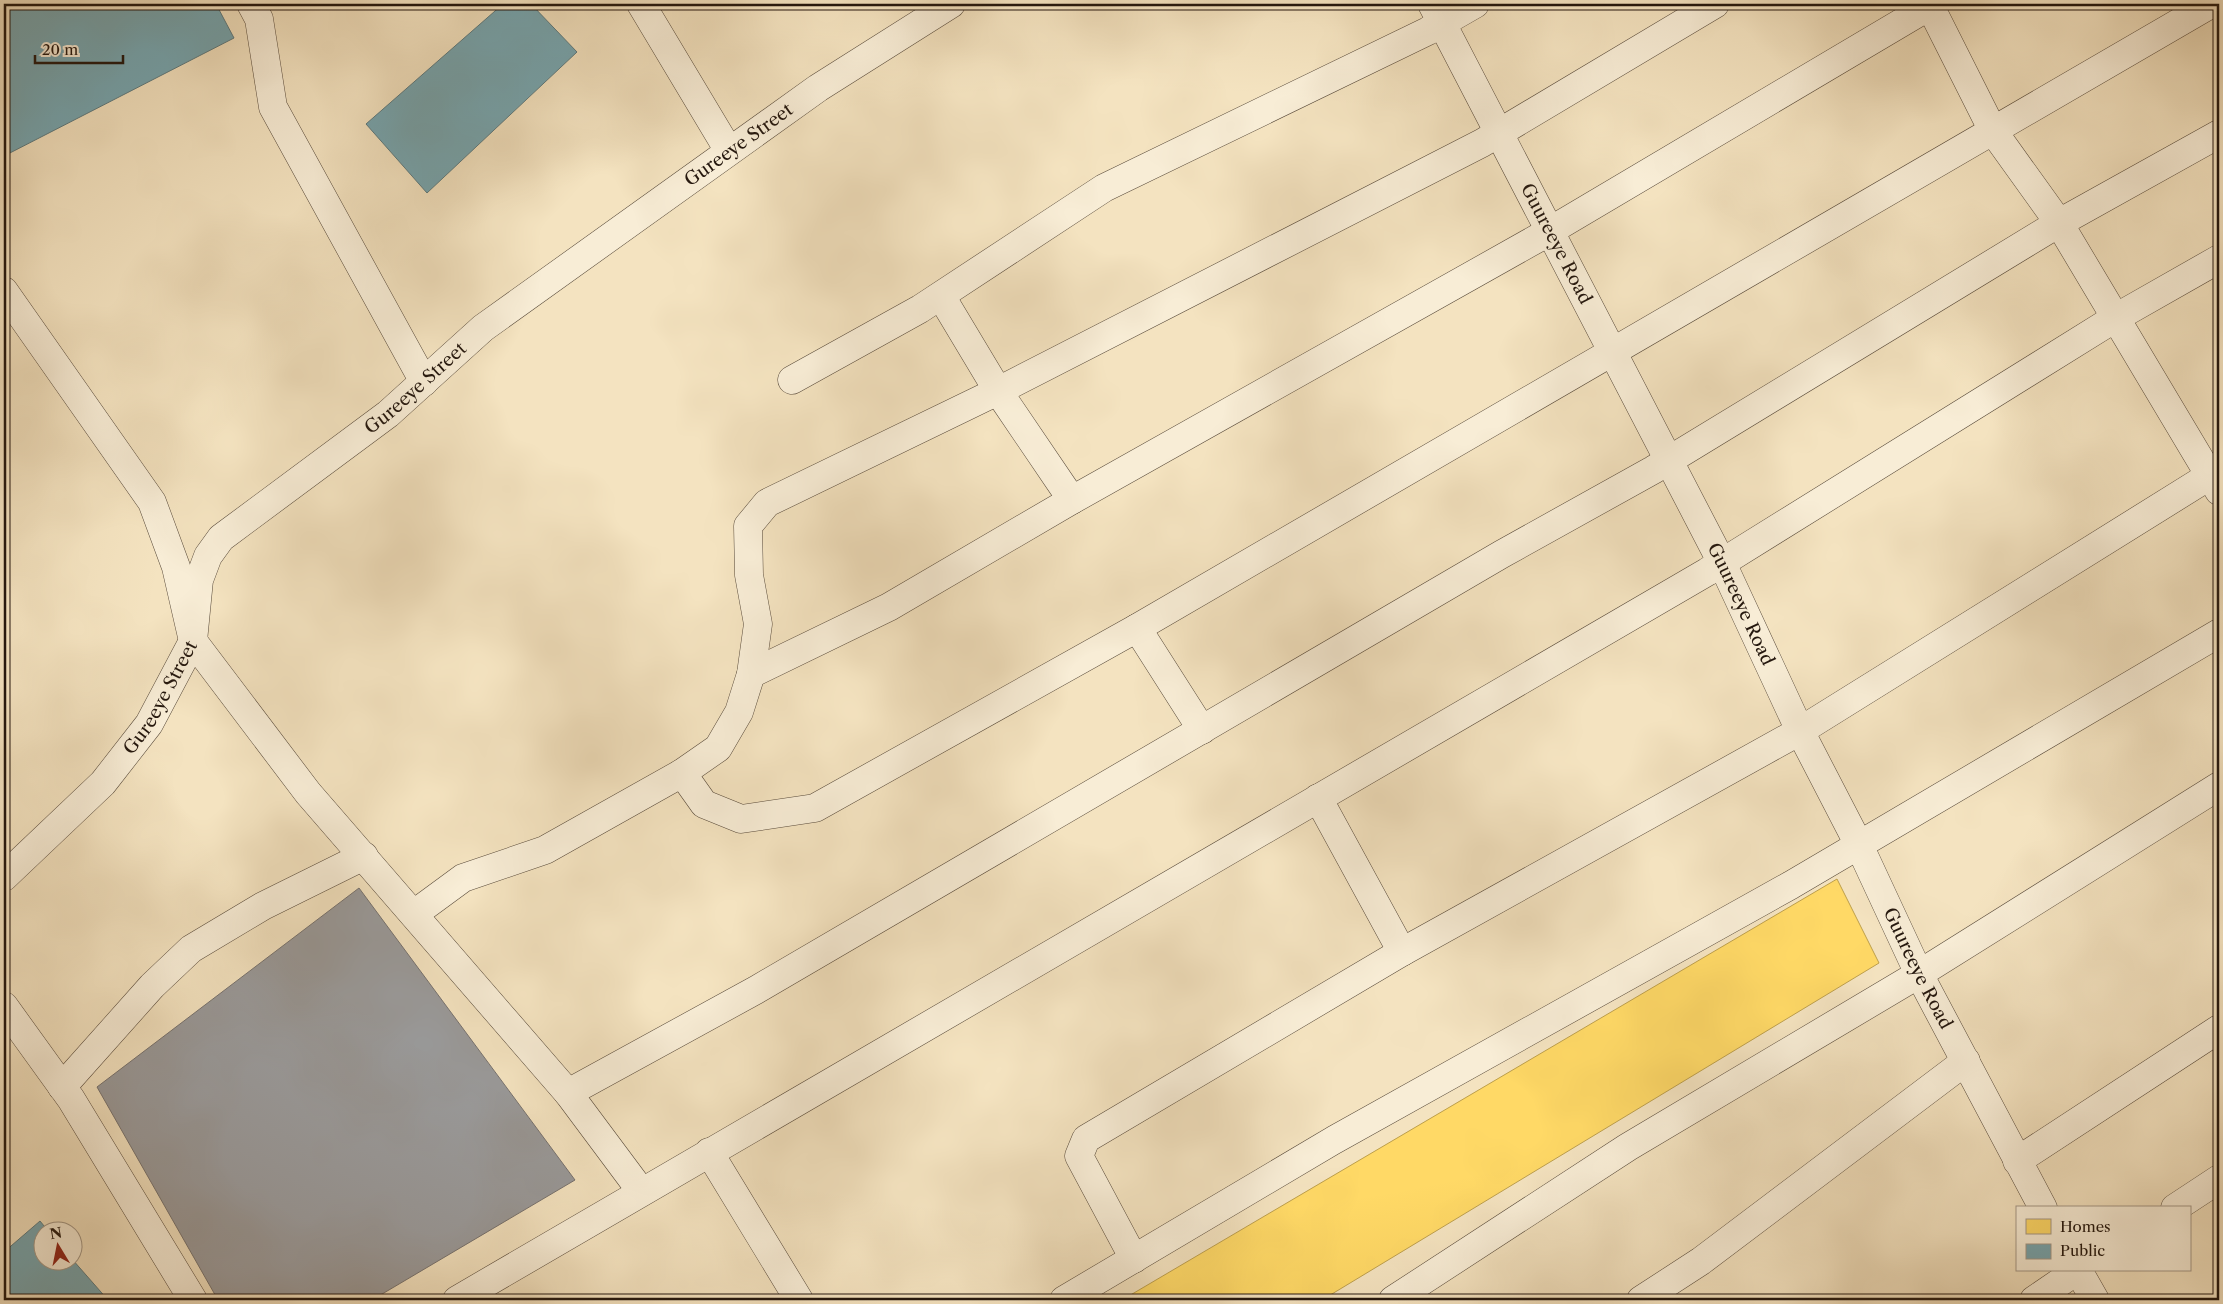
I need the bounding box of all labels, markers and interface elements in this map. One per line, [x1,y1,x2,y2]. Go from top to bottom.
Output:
scale bar [35,32,122,64]
text: 20 m [42,40,78,59]
street label: Gureeye Street [680,98,798,191]
street label: Guureeye Road [1516,180,1597,308]
street label: Gureeye Street [360,337,471,439]
street label: Guureeye Road [1702,539,1779,669]
street label: Gureeye Street [119,636,202,759]
street label: Guureeye Road [1879,904,1957,1033]
legend [2016,1206,2190,1272]
text: Homes [2060,1217,2111,1236]
north arrow [32,1222,82,1272]
text: N [48,1223,63,1243]
text: Public [2060,1241,2105,1260]

